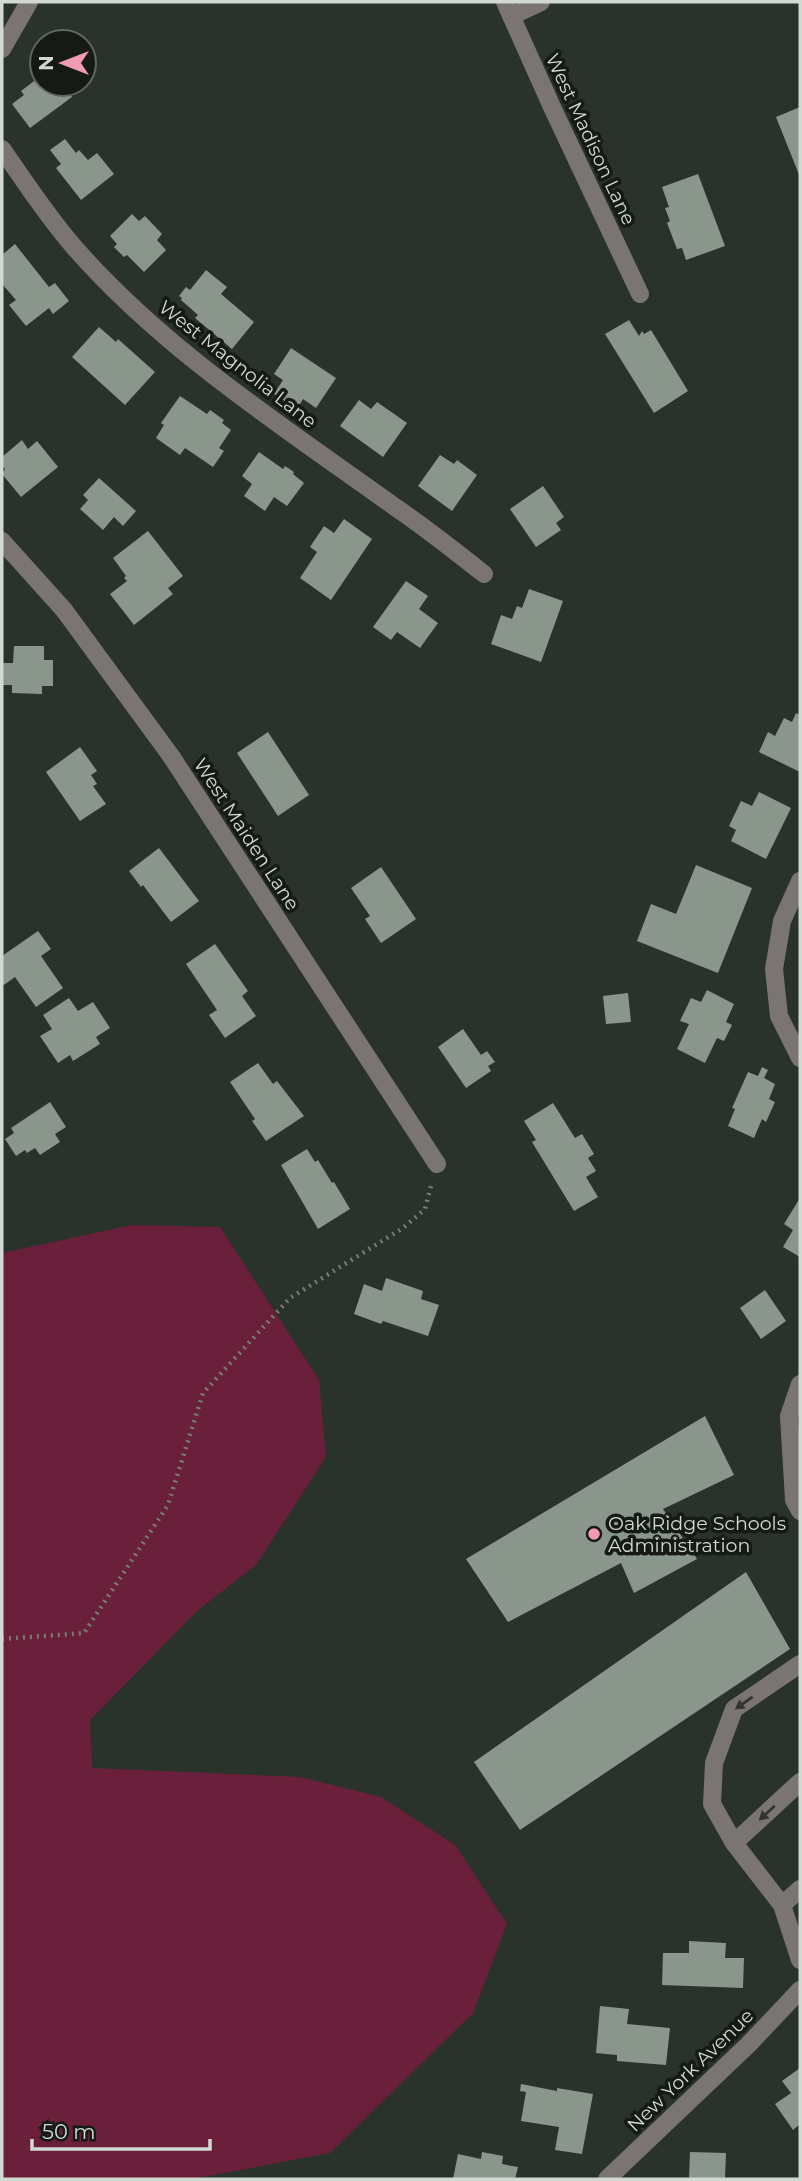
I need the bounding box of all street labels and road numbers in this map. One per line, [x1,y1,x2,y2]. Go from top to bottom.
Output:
street label: West Madison Lane [541,50,640,229]
street label: West Magnolia Lane [154,296,321,433]
street label: West Maiden Lane [189,754,304,915]
street label: New York Avenue [622,2004,758,2137]

